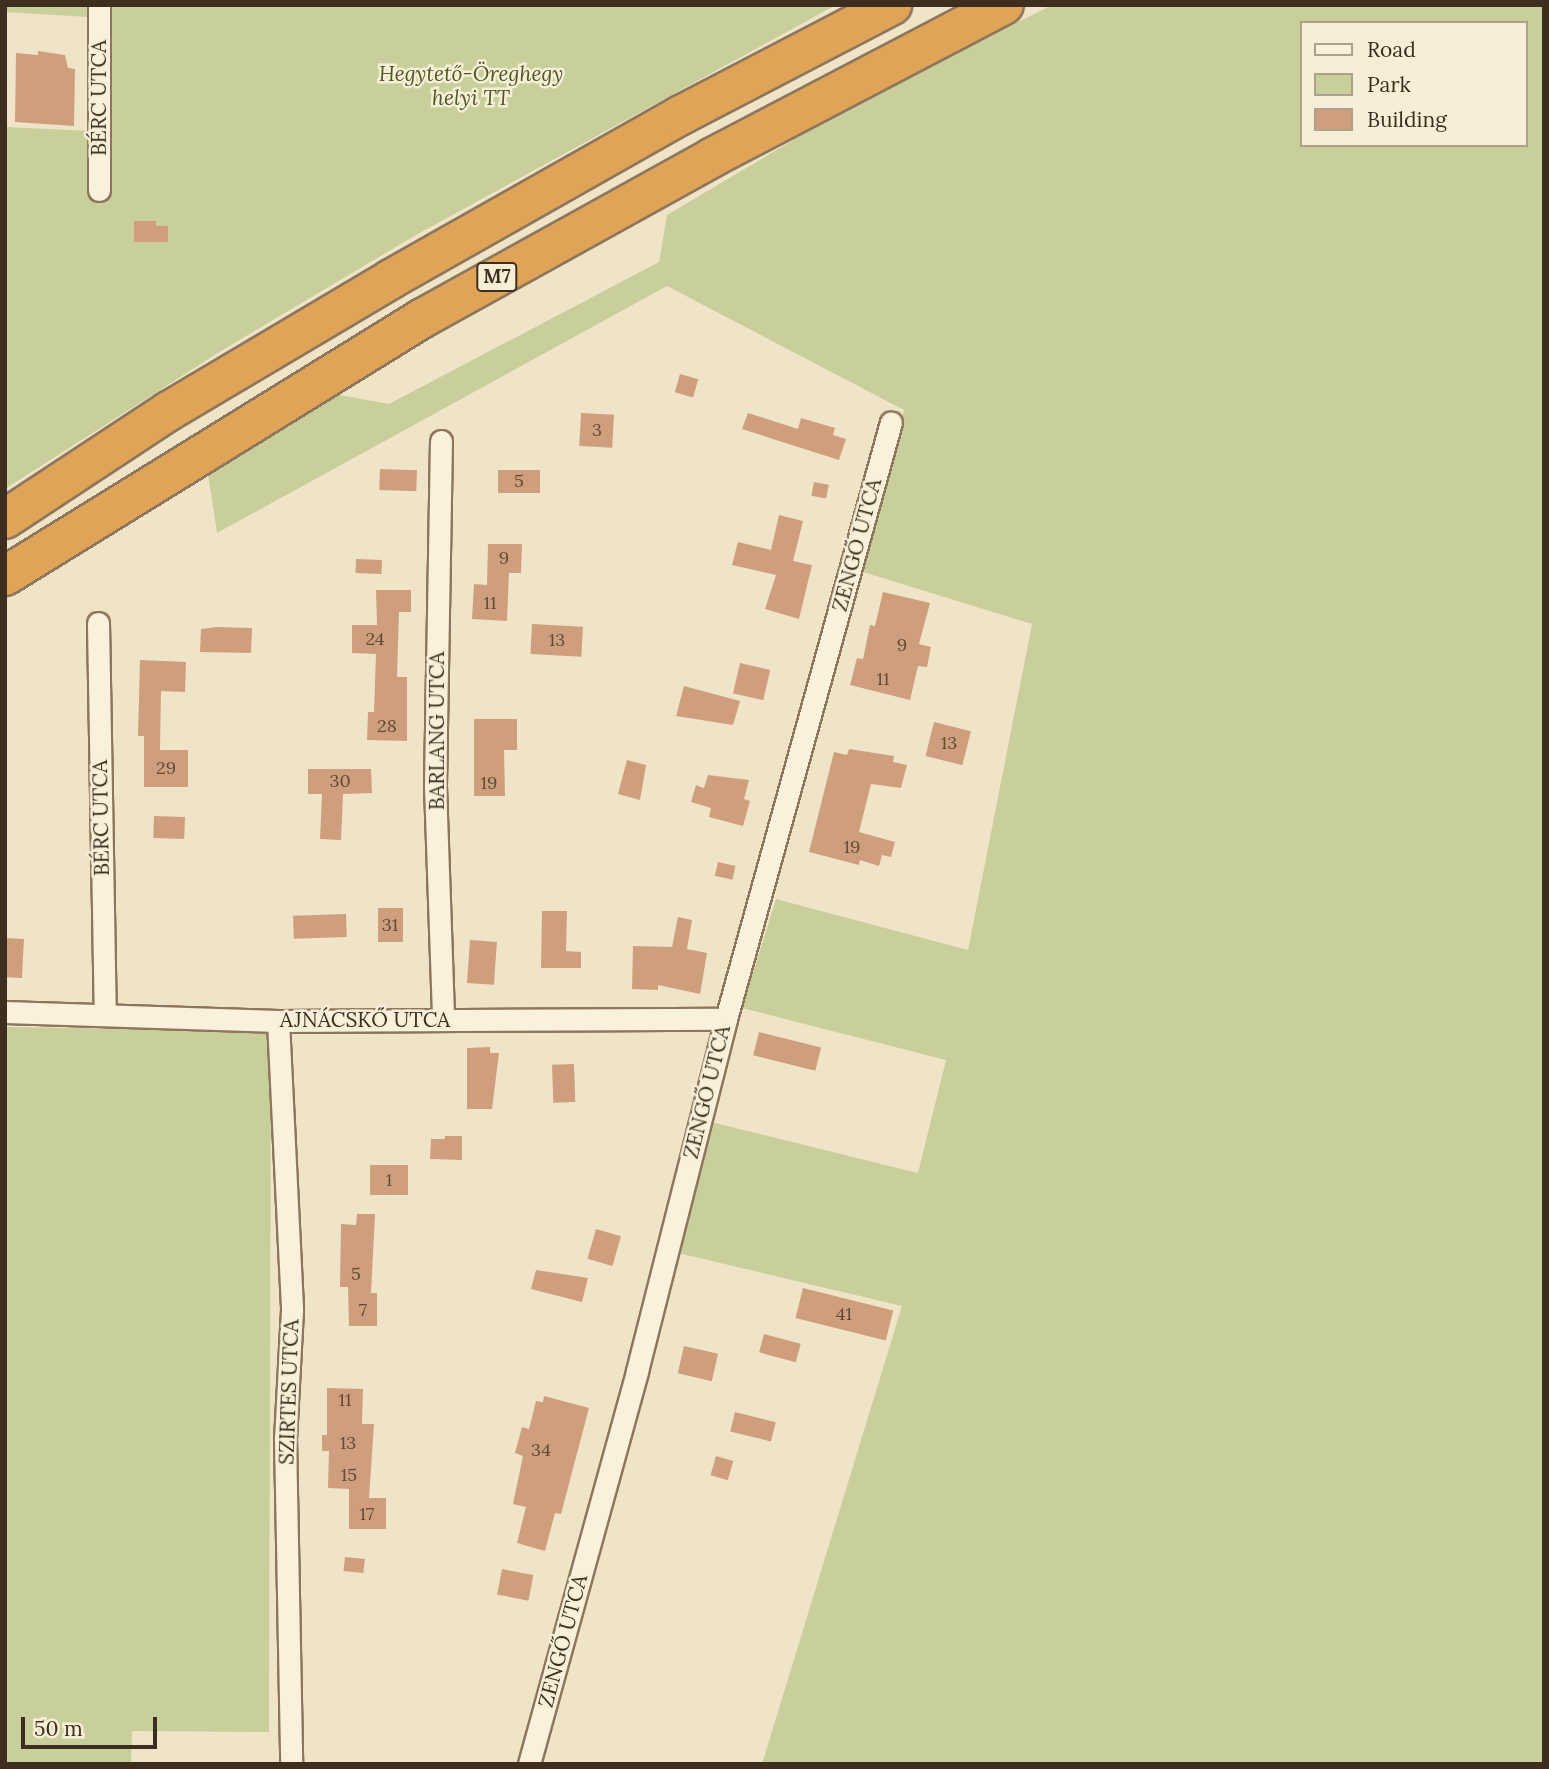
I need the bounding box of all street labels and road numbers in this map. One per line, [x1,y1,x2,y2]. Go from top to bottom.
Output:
street label: BÉRC UTCA [86,40,112,156]
road number: M7 [476,262,518,292]
street label: ZENGŐ UTCA [827,476,887,614]
street label: BARLANG UTCA [424,652,450,810]
street label: BÉRC UTCA [87,760,115,876]
street label: AJNÁCSKŐ UTCA [280,1007,450,1033]
street label: ZENGŐ UTCA [678,1023,736,1161]
street label: SZIRTES UTCA [274,1319,304,1465]
street label: ZENGŐ UTCA [533,1572,593,1710]

